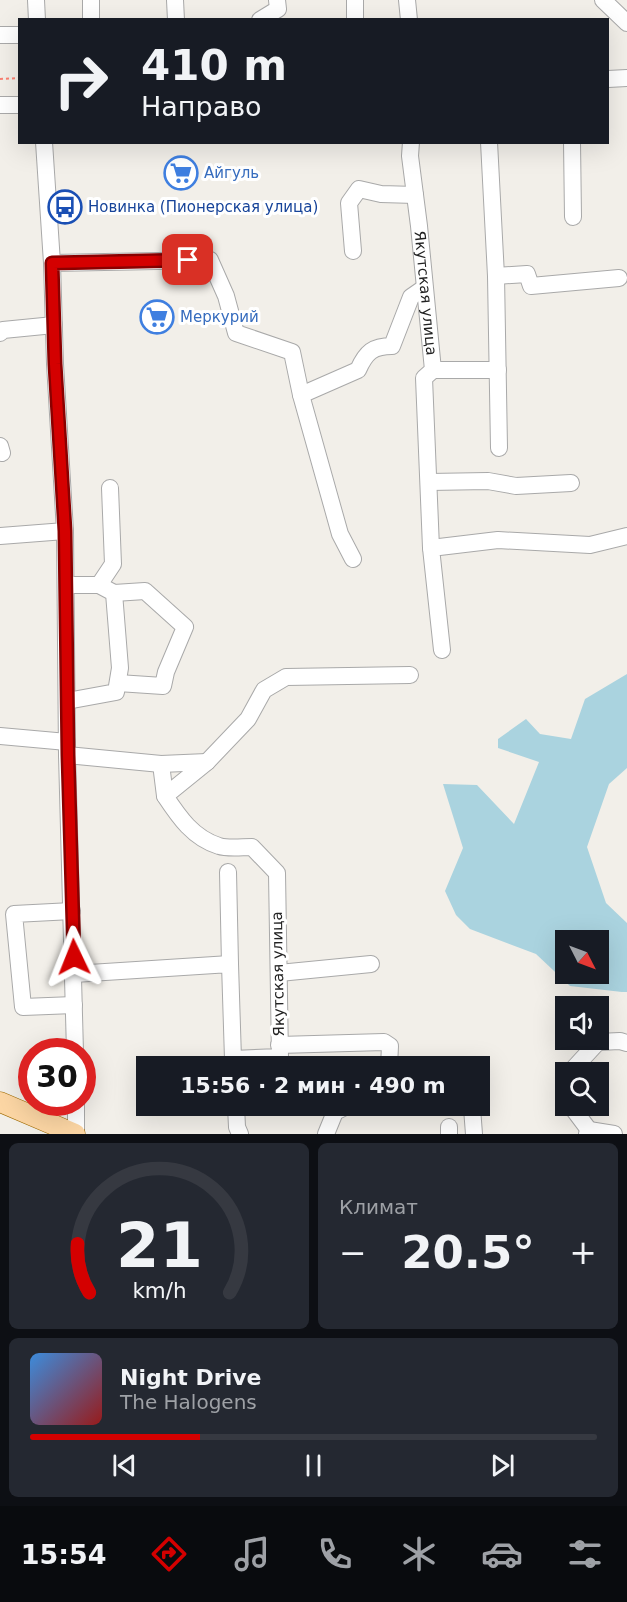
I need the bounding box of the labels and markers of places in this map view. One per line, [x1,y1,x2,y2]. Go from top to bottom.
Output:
supermarket icon: Айгуль [163,155,199,191]
place label: Айгуль [204,164,259,182]
bus stop icon: Новинка (Пионерская улица) [47,189,83,225]
place label: Новинка (Пионерская улица) [88,198,318,216]
pin [162,234,213,285]
supermarket icon: Меркурий [139,299,175,335]
place label: Меркурий [180,308,259,326]

